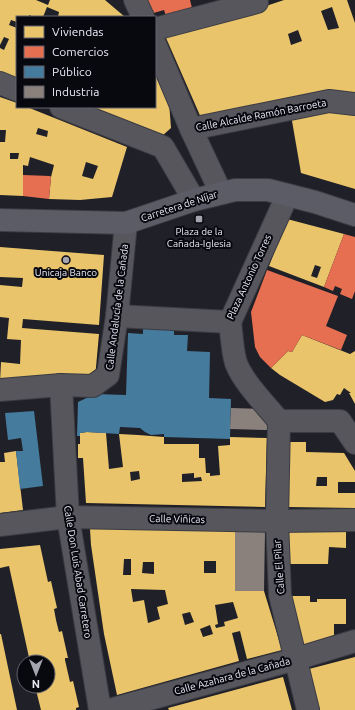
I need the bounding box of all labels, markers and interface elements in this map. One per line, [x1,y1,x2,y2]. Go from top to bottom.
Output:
legend [16,16,156,108]
text: Viviendas [52,25,104,38]
text: Comercios [52,45,109,58]
text: Público [52,65,92,78]
text: Industria [52,85,99,98]
street label: Calle Alcalde Ramón Barroeta [195,97,327,133]
street label: Carretera de Níjar [139,188,219,224]
marker: Plaza de la Cañada-Iglesia [194,214,204,224]
place label: Plaza de la Cañada-Iglesia [167,226,231,249]
street label: Plaza Antonio Torres [224,233,274,321]
street label: Calle Andalucía de la Cañada [104,243,130,371]
marker: Unicaja Banco [61,255,71,265]
place label: Unicaja Banco [35,267,97,278]
street label: Calle Don Luis Abad Carretero [62,505,94,639]
street label: Calle Viñicas [149,513,205,525]
street label: Calle El Pilar [272,539,286,595]
north arrow [16,654,56,694]
street label: Calle Azahara de la Cañada [173,655,291,697]
text: N [32,678,40,690]

